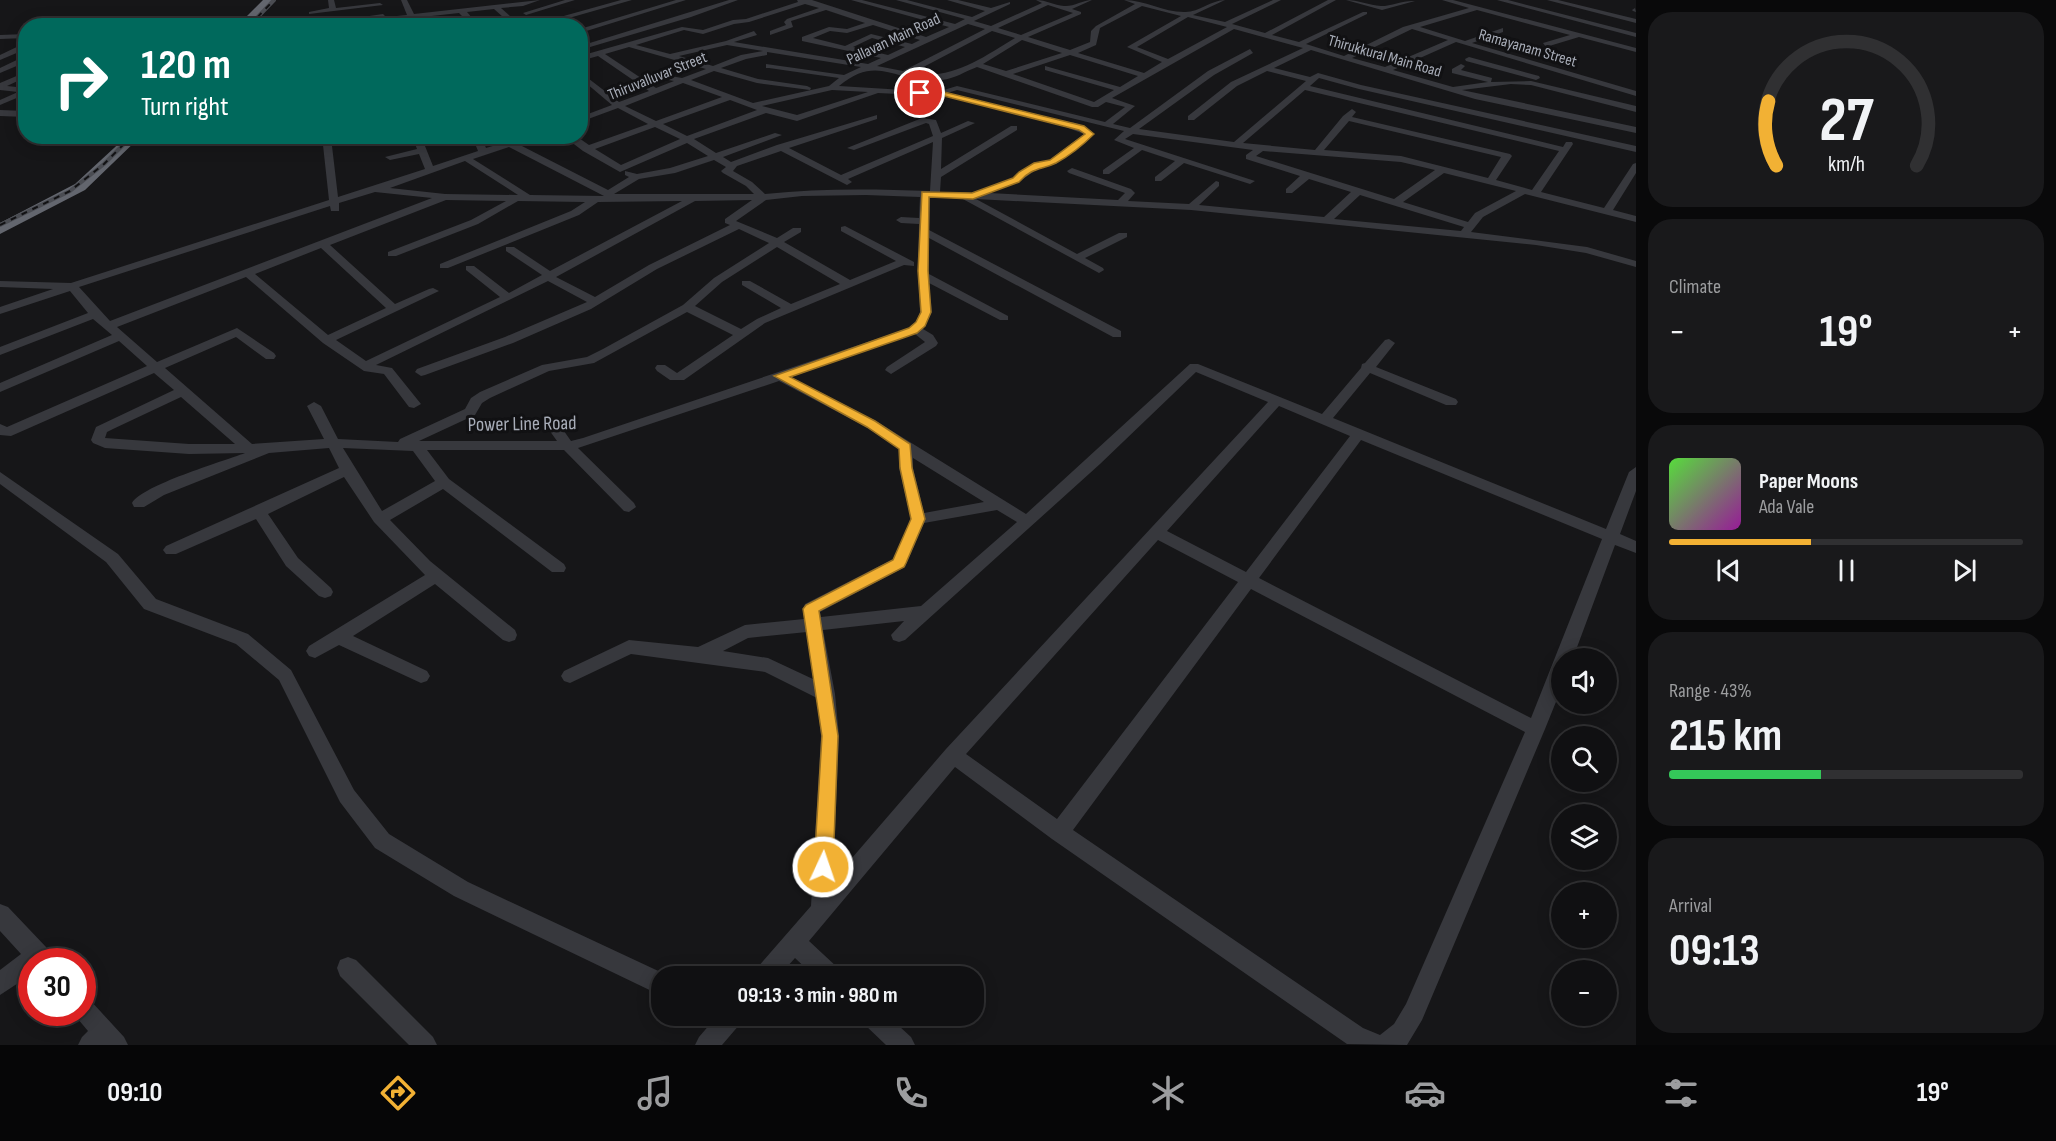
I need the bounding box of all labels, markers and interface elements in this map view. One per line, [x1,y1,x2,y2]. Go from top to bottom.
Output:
street label: Pallavan Main Road [844,9,943,69]
street label: Ramayanam Street [1476,25,1579,72]
street label: Thirukkural Main Road [1326,31,1443,82]
text: 120 m [141,40,231,91]
icon: right [42,42,120,120]
street label: Thiruvalluvar Street [605,48,710,105]
pin [894,67,945,118]
icon: arrive [903,76,936,109]
text: 27 [1819,84,1874,159]
text: Turn right [141,91,228,123]
text: km/h [1827,153,1865,178]
text: Climate [1669,275,1721,299]
text: 19° [1819,305,1873,360]
text: − [1669,312,1685,352]
text: + [2007,312,2023,352]
street label: Power Line Road [467,411,577,437]
text: Paper Moons [1759,468,1858,495]
text: Ada Vale [1759,495,1814,519]
icon: previous [1712,554,1745,587]
icon: pause [1830,554,1863,587]
icon: next [1948,554,1981,587]
map controls [1551,648,1617,1026]
button: sound [1551,648,1617,714]
text: Range · 43% [1669,679,1752,703]
text: 215 km [1669,709,1782,764]
button: search [1551,726,1617,792]
button: layers [1551,804,1617,870]
position arrow [791,835,855,899]
button: + [1551,882,1617,948]
text: Arrival [1669,894,1712,918]
text: 09:13 [1669,924,1760,979]
speed limit sign: 30 [18,948,96,1026]
button: − [1551,960,1617,1026]
text: 09:13 · 3 min · 980 m [738,982,897,1009]
icon: directions [377,1072,419,1114]
icon: music [634,1072,676,1114]
icon: phone [890,1072,932,1114]
icon: climate [1147,1072,1189,1114]
icon: car [1404,1072,1446,1114]
icon: filters [1660,1072,1702,1114]
text: 09:10 [107,1077,162,1109]
text: 19° [1917,1077,1949,1109]

